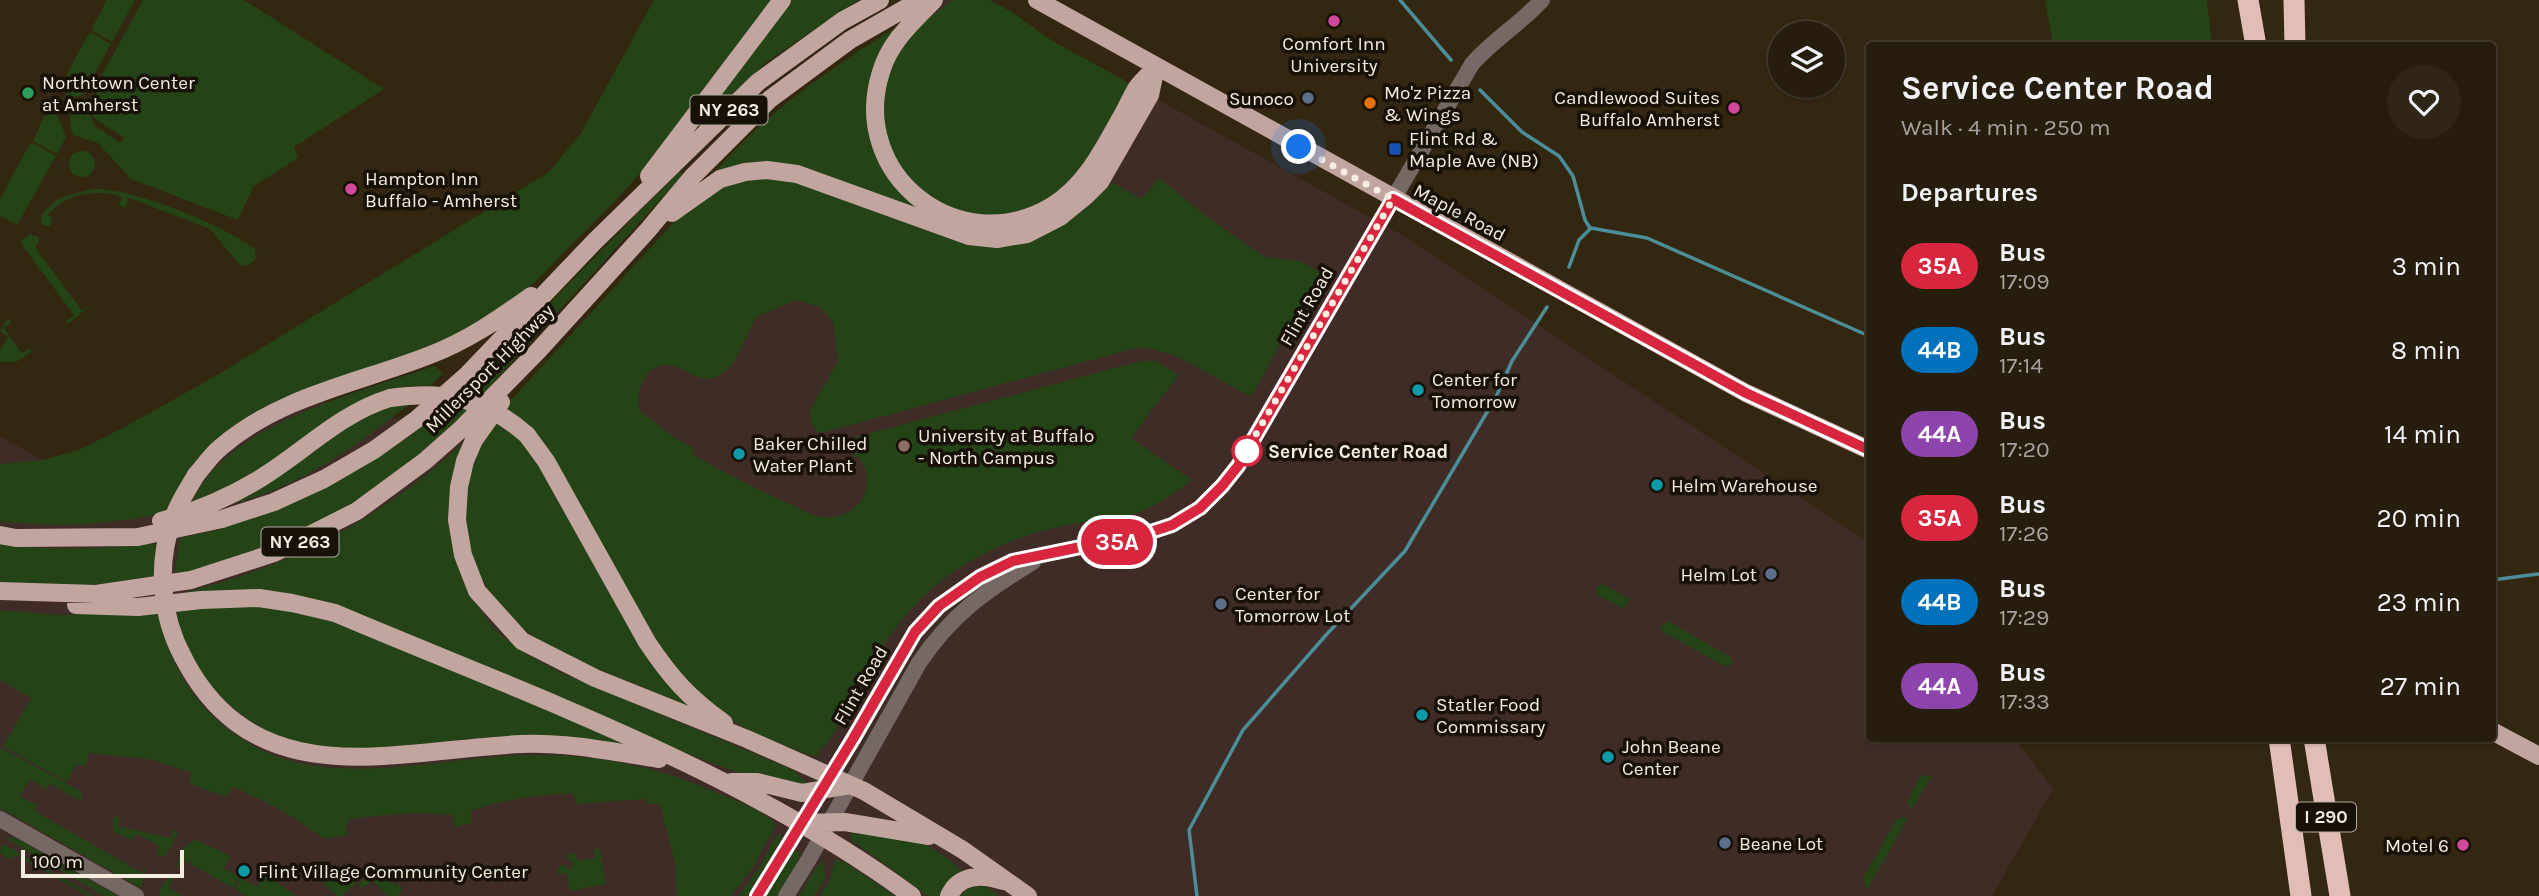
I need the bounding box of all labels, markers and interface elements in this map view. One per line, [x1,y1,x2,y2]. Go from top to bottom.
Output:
marker: Comfort Inn University [1326,13,1342,29]
map controls [1768,21,1845,98]
button: layers [1768,21,1845,98]
place label: Comfort Inn University [1282,33,1386,77]
button: heart [2387,65,2461,139]
text: Service Center Road [1901,69,2214,107]
place label: Northtown Center at Amherst [42,72,195,116]
place label: Mo'z Pizza & Wings [1384,82,1471,126]
marker: Northtown Center at Amherst [20,85,36,101]
place label: Candlewood Suites Buffalo Amherst [1554,87,1720,131]
place label: Sunoco [1229,88,1294,110]
marker: Sunoco [1300,90,1316,106]
marker: Mo'z Pizza & Wings [1362,95,1378,111]
road number: NY 263 [690,96,768,124]
marker: Candlewood Suites Buffalo Amherst [1726,100,1742,116]
text: Walk · 4 min · 250 m [1901,114,2110,141]
place label: Flint Rd & Maple Ave (NB) [1409,128,1539,172]
your location [1281,129,1316,164]
marker: Flint Rd & Maple Ave (NB) [1387,141,1403,157]
place label: Hampton Inn Buffalo - Amherst [365,168,517,212]
text: Departures [1901,177,2038,208]
street label: Maple Road [1410,179,1509,246]
marker: Hampton Inn Buffalo - Amherst [343,181,359,197]
text: Bus [1999,237,2046,268]
text: 3 min [2392,251,2461,282]
text: 35A [1918,252,1961,280]
street label: Flint Road [1275,263,1338,350]
text: 17:09 [1999,268,2050,295]
street label: Millersport Highway [421,300,559,438]
text: Bus [1999,321,2046,352]
text: 8 min [2391,335,2461,366]
text: 44B [1917,336,1962,364]
text: 17:14 [1999,352,2043,379]
place label: Center for Tomorrow [1432,369,1517,413]
marker: Center for Tomorrow [1410,382,1426,398]
text: Bus [1999,405,2046,436]
text: 14 min [2384,419,2461,450]
text: 44A [1918,420,1961,448]
place label: University at Buffalo - North Campus [918,425,1094,469]
place label: Baker Chilled Water Plant [753,433,868,477]
marker: Service Center Road [1232,436,1262,466]
text: 17:20 [1999,436,2050,463]
marker: University at Buffalo - North Campus [896,438,912,454]
place label: Service Center Road [1268,441,1448,463]
marker: Baker Chilled Water Plant [731,446,747,462]
place label: Helm Warehouse [1671,475,1818,497]
marker: Helm Warehouse [1649,477,1665,493]
text: Bus [1999,489,2046,520]
text: 20 min [2377,503,2461,534]
text: 35A [1918,504,1961,532]
line badge: 35A [1077,519,1157,565]
text: 17:26 [1999,520,2049,547]
road number: NY 263 [262,528,338,556]
text: 35A [1095,528,1139,556]
place label: Helm Lot [1681,564,1757,586]
marker: Helm Lot [1763,566,1779,582]
text: Bus [1999,573,2046,604]
place label: Center for Tomorrow Lot [1235,583,1350,627]
text: 23 min [2377,587,2461,618]
text: 44B [1917,588,1962,616]
marker: Center for Tomorrow Lot [1213,596,1229,612]
text: 17:29 [1999,604,2049,631]
street label: Flint Road [829,642,892,729]
text: Bus [1999,657,2046,688]
text: 27 min [2380,671,2461,702]
text: 44A [1918,672,1961,700]
text: 17:33 [1999,688,2050,715]
place label: Statler Food Commissary [1436,694,1546,738]
marker: Statler Food Commissary [1414,707,1430,723]
place label: John Beane Center [1622,736,1721,780]
marker: John Beane Center [1600,749,1616,765]
road number: I 290 [2296,802,2356,832]
place label: Beane Lot [1739,833,1823,855]
marker: Beane Lot [1717,835,1733,851]
place label: Motel 6 [2385,835,2449,857]
marker: Motel 6 [2455,837,2471,853]
scale bar [21,847,184,879]
text: 100 m [32,851,83,873]
place label: Flint Village Community Center [258,861,528,883]
marker: Flint Village Community Center [236,863,252,879]

